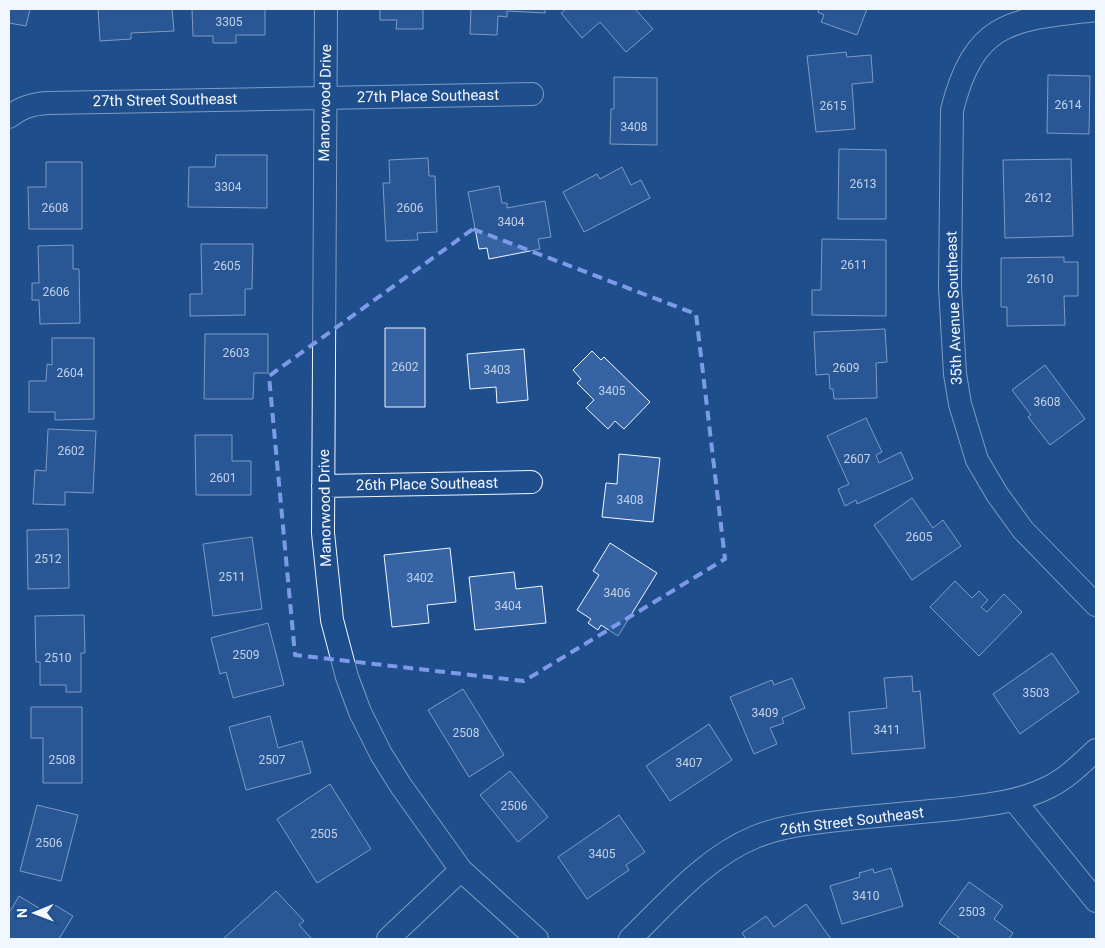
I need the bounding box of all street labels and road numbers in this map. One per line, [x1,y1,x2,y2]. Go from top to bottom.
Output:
street label: Manorwood Drive [315,44,335,162]
street label: 27th Place Southeast [357,86,499,106]
street label: 27th Street Southeast [92,90,238,110]
street label: 35th Avenue Southeast [942,231,966,385]
street label: Manorwood Drive [315,449,335,567]
street label: 26th Place Southeast [356,474,498,494]
street label: 26th Street Southeast [779,803,925,839]

